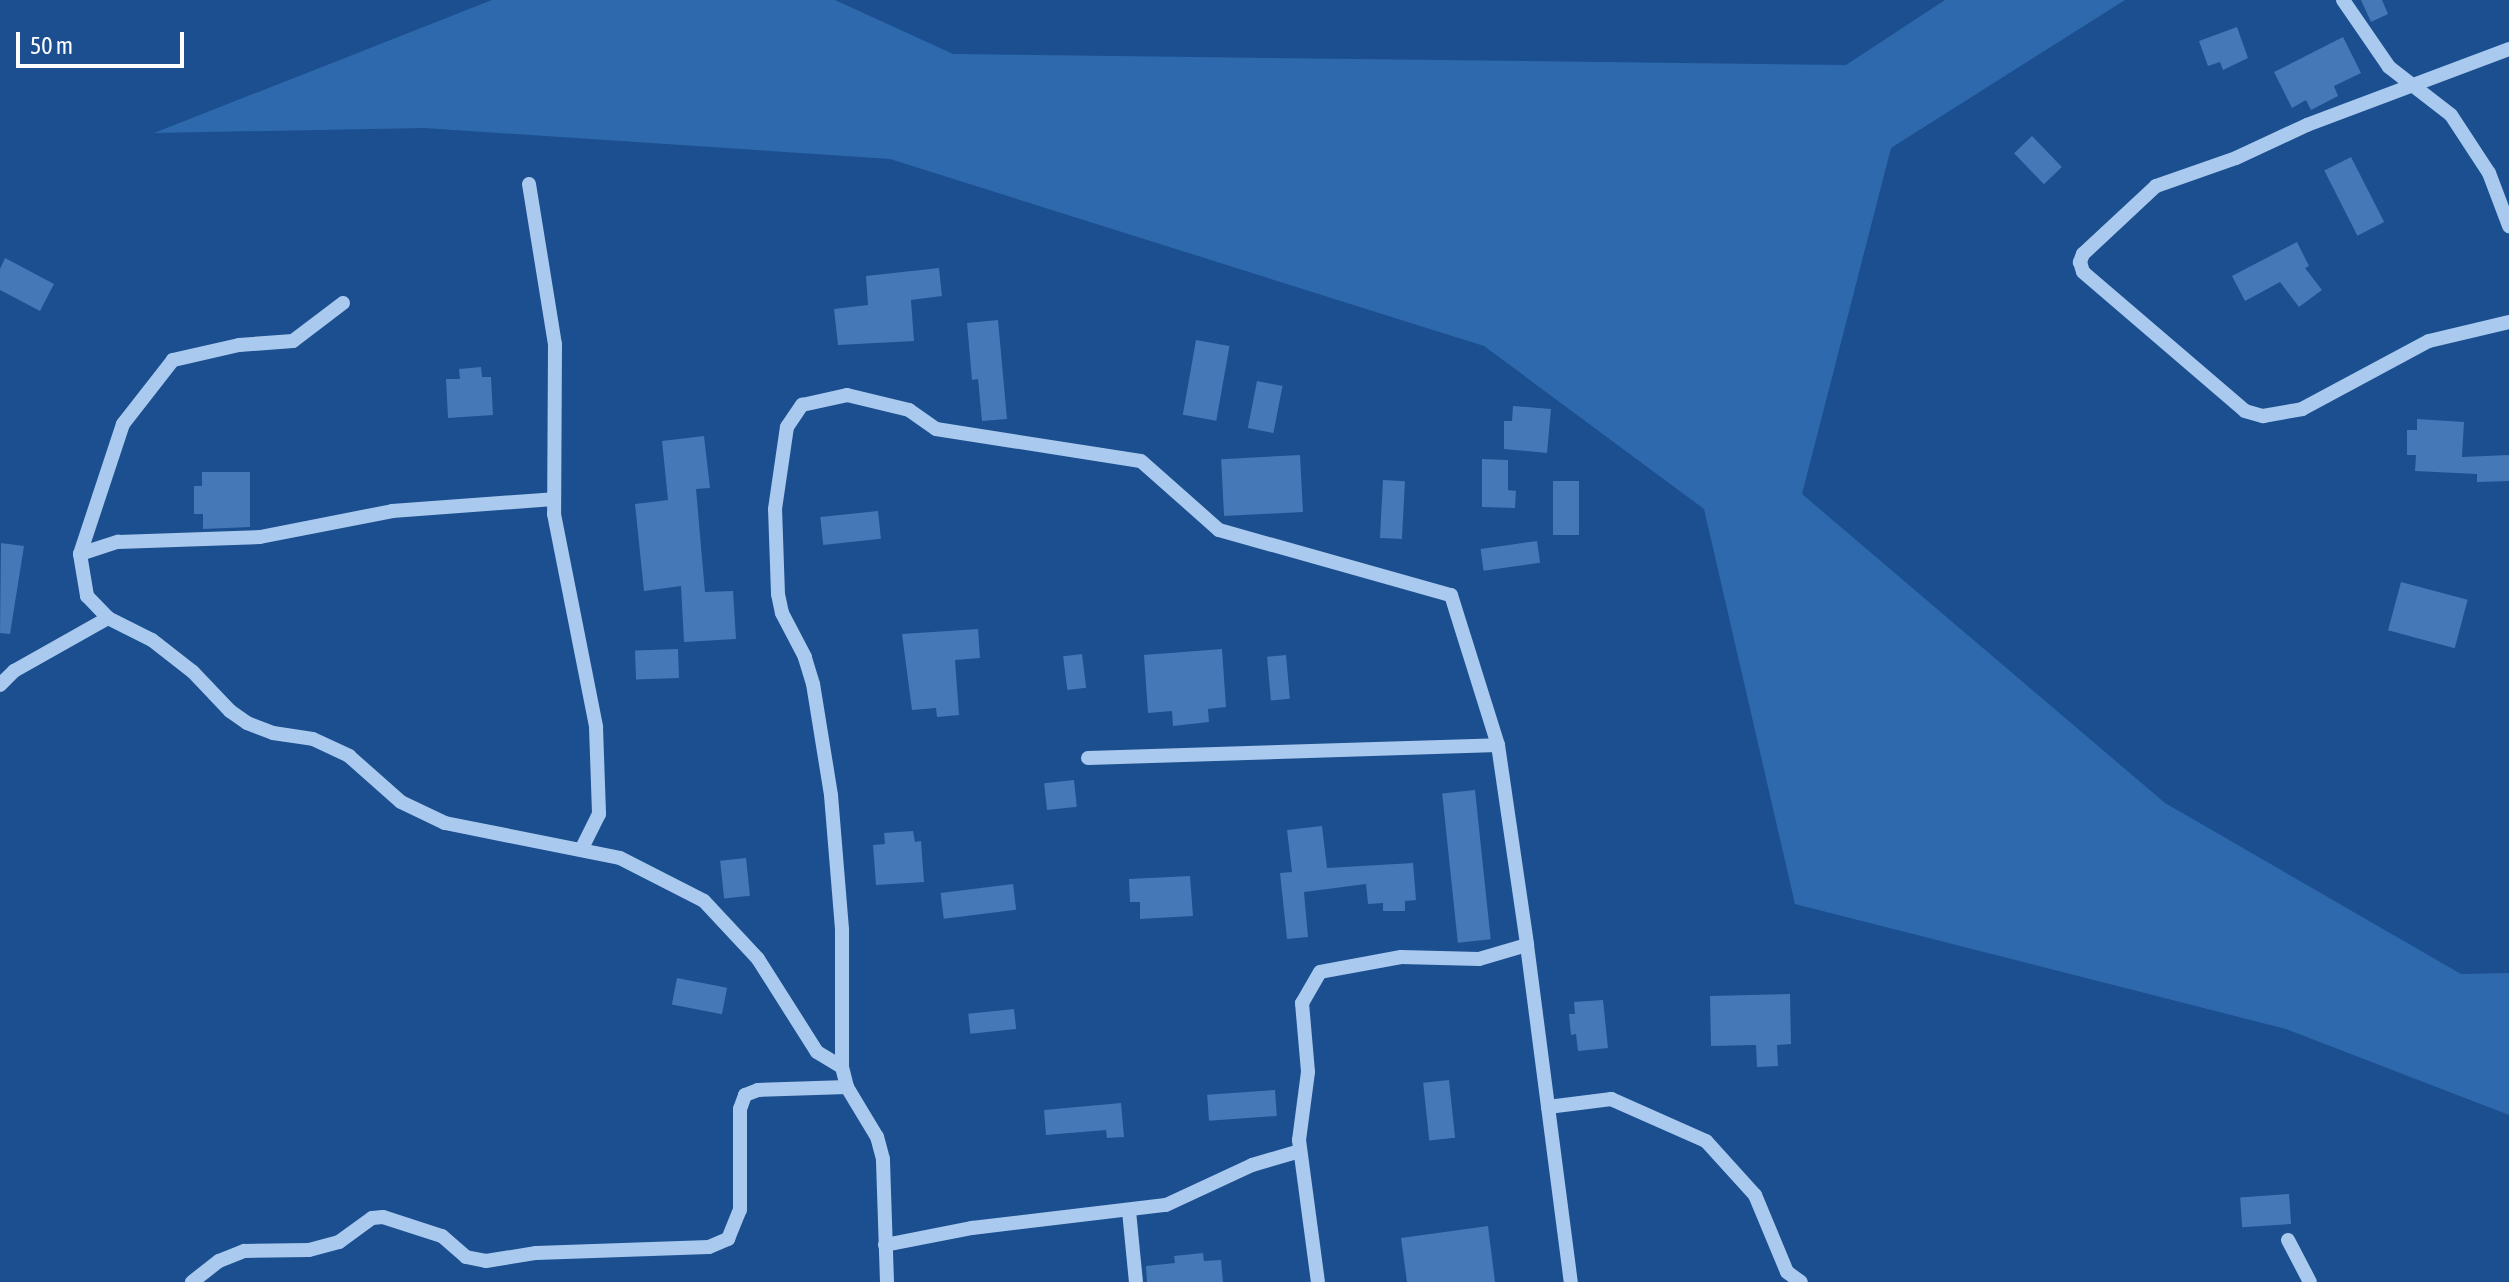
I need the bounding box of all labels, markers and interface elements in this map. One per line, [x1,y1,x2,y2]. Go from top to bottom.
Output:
scale bar [20,16,188,66]
text: 50 m [30,32,73,59]

